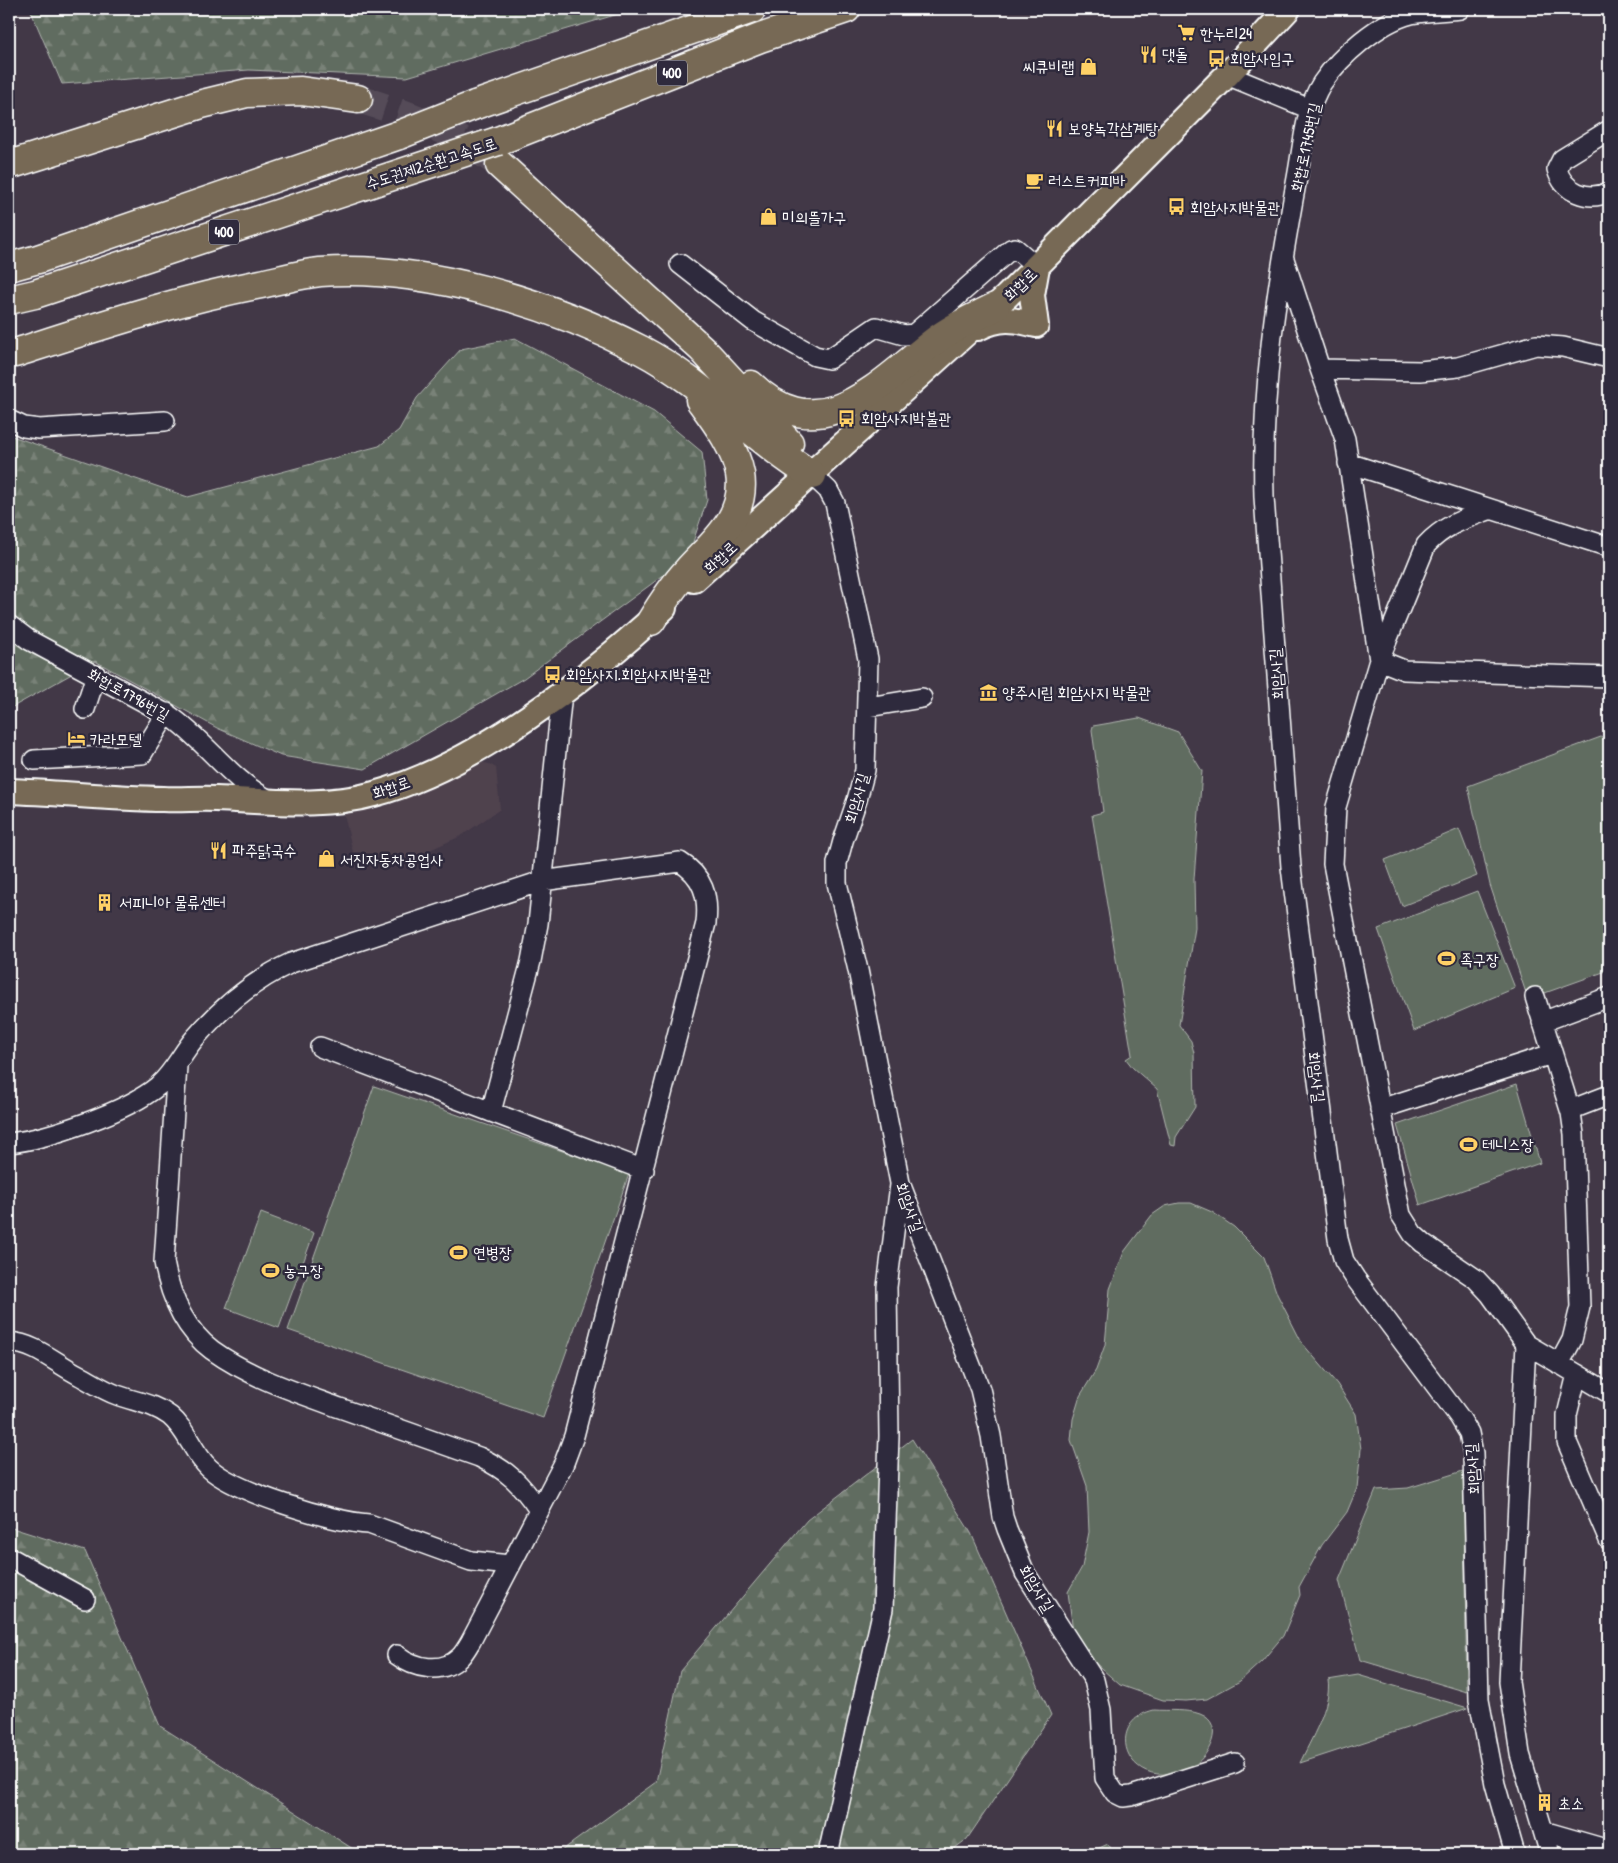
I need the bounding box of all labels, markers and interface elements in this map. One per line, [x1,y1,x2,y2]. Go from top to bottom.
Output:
place label: 한누리24 [1200,22,1252,44]
supermarket icon: 한누리24 [1176,23,1196,43]
place label: 댓돌 [1162,43,1188,65]
restaurant icon: 댓돌 [1138,44,1158,64]
place label: 회암사입구 [1230,47,1294,69]
bus stop icon: 회암사입구 [1206,48,1226,68]
place label: 씨큐비랩 [1023,55,1074,77]
shop icon: 씨큐비랩 [1078,56,1098,76]
road number: 400 [657,60,687,86]
street label: 화합로1745번길 [1285,100,1325,194]
place label: 보양녹각삼계탕 [1068,117,1158,139]
restaurant icon: 보양녹각삼계탕 [1044,118,1064,138]
street label: 수도권제2순환고속도로 [363,131,499,195]
place label: 러스트커피바 [1048,169,1125,191]
cafe icon: 러스트커피바 [1024,170,1044,190]
place label: 회암사지박물관 [1190,196,1280,218]
bus stop icon: 회암사지박물관 [1166,197,1186,217]
place label: 미의뜰가구 [782,206,846,228]
shop icon: 미의뜰가구 [758,207,778,227]
road number: 400 [209,220,239,244]
street label: 화합로 [998,263,1042,305]
place label: 회암사지박불관 [861,407,951,429]
bus stop icon: 회암사지박불관 [837,408,857,428]
street label: 화합로 [698,536,742,578]
street label: 회암사길 [1263,647,1289,700]
street label: 화합로1796번길 [84,662,174,726]
place label: 회암사지.회암사지박물관 [566,663,711,685]
bus stop icon: 회암사지.회암사지박물관 [542,664,562,684]
place label: 양주시립 회암사지 박물관 [1002,681,1151,703]
museum icon: 양주시립 회암사지 박물관 [978,682,998,702]
place label: 카라모텔 [90,728,142,750]
hotel icon: 카라모텔 [66,729,86,749]
street label: 화합로 [369,770,413,804]
street label: 회암사길 [838,770,874,826]
place label: 파주닭국수 [232,839,297,861]
restaurant icon: 파주닭국수 [208,840,228,860]
place label: 서진자동차공업사 [340,848,443,870]
shop icon: 서진자동차공업사 [316,849,336,869]
place label: 서피니아 물류센터 [119,891,226,913]
building icon: 서피니아 물류센터 [95,892,115,912]
place label: 족구장 [1460,948,1499,970]
sports icon: 족구장 [1436,949,1456,969]
street label: 회암사길 [1303,1050,1331,1104]
place label: 테니스장 [1482,1133,1534,1155]
sports icon: 테니스장 [1458,1134,1478,1154]
street label: 회암사길 [891,1179,929,1235]
place label: 연병장 [473,1241,512,1263]
sports icon: 연병장 [449,1242,469,1262]
place label: 농구장 [284,1259,323,1281]
sports icon: 농구장 [260,1260,280,1280]
street label: 회암사길 [1459,1442,1485,1495]
street label: 회암사길 [1014,1560,1060,1616]
place label: 초소 [1558,1792,1584,1814]
building icon: 초소 [1534,1793,1554,1813]

